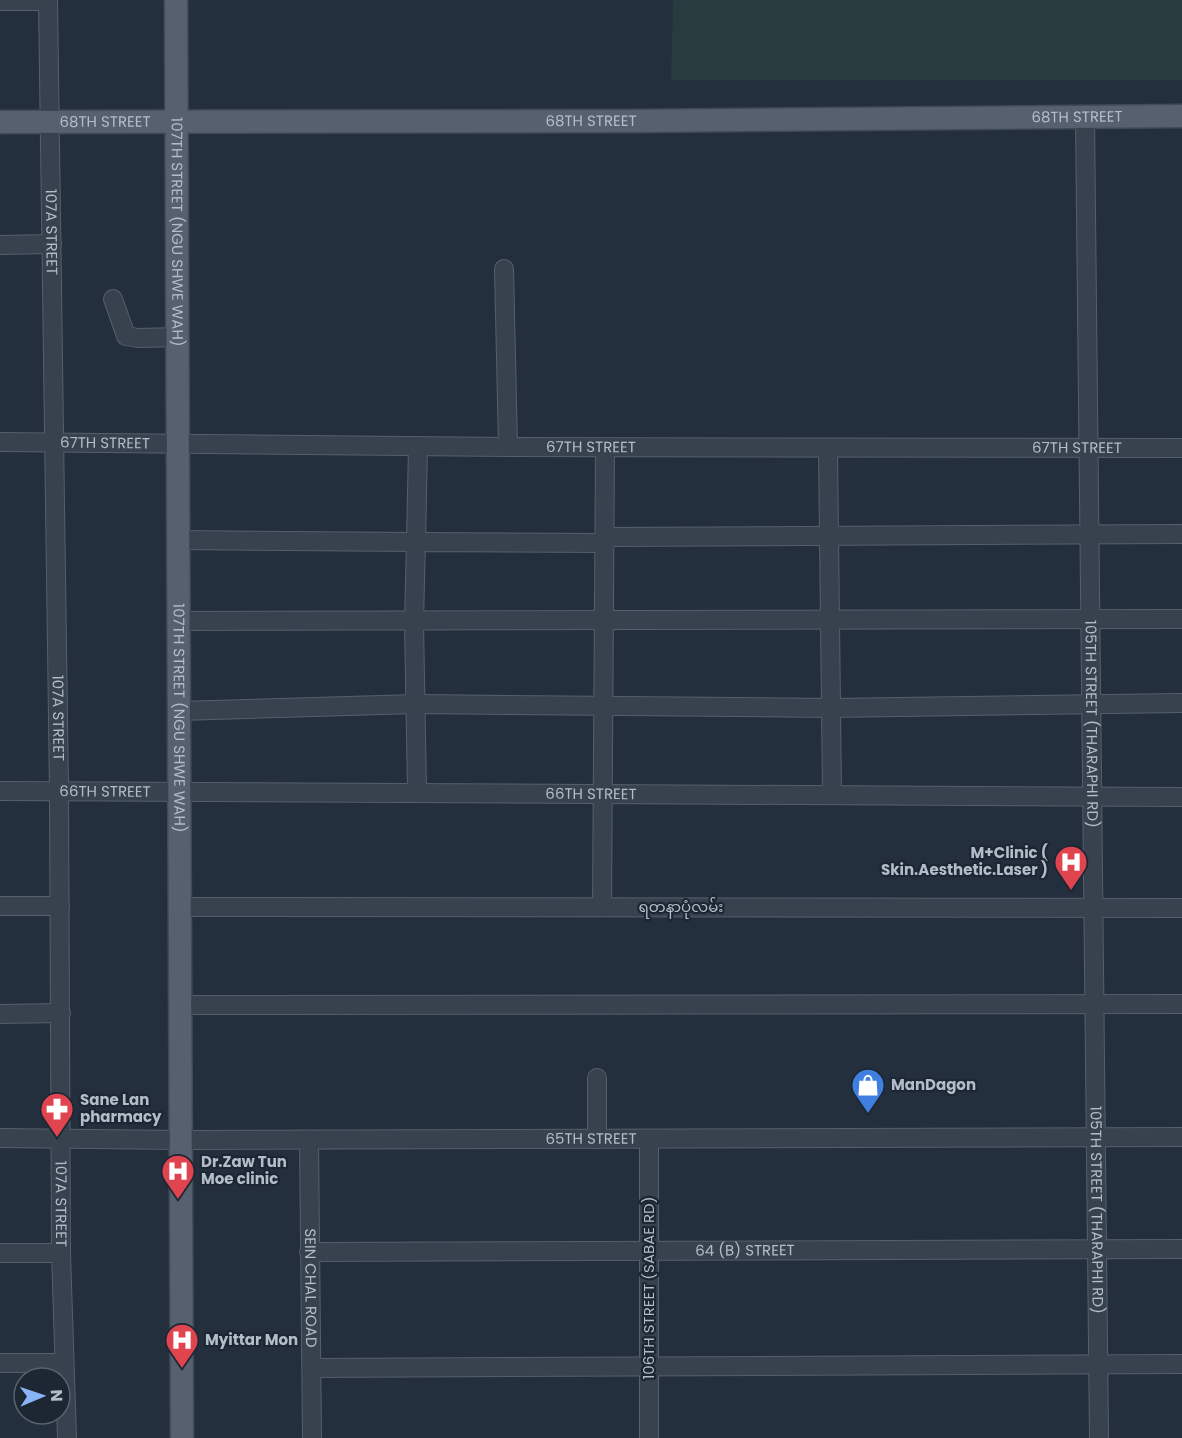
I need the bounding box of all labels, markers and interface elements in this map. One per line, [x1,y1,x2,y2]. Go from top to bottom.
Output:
street label: 68TH STREET [1031,106,1123,127]
street label: 68TH STREET [545,110,637,131]
street label: 68TH STREET [59,111,151,132]
street label: 107TH STREET (NGU SHWE WAH) [166,117,188,347]
street label: 107A STREET [41,189,63,275]
street label: 67TH STREET [60,432,150,453]
street label: 67TH STREET [546,436,636,457]
street label: 67TH STREET [1032,437,1122,458]
street label: 107TH STREET (NGU SHWE WAH) [169,603,190,833]
street label: 105TH STREET (THARAPHI RD) [1080,620,1104,828]
street label: 107A STREET [47,675,70,761]
street label: 66TH STREET [59,780,151,802]
street label: 66TH STREET [545,783,637,804]
place label: M+Clinic ( Skin.Aesthetic.Laser ) [881,842,1049,880]
hospital icon: M+Clinic ( Skin.Aesthetic.Laser ) [1053,844,1089,891]
street label: ရတနာပုံလမ်း [639,896,723,919]
shop icon: ManDagon [850,1067,886,1114]
place label: ManDagon [891,1074,976,1095]
place label: Sane Lan pharmacy [80,1089,162,1127]
pharmacy icon: Sane Lan pharmacy [39,1091,75,1138]
street label: 105TH STREET (THARAPHI RD) [1085,1106,1109,1314]
street label: 65TH STREET [545,1128,637,1149]
place label: Dr.Zaw Tun Moe clinic [201,1151,287,1189]
hospital icon: Dr.Zaw Tun Moe clinic [160,1153,196,1200]
street label: 107A STREET [51,1161,72,1247]
street label: 106TH STREET (SABAE RD) [638,1196,659,1380]
street label: SEIN CHAL ROAD [300,1228,322,1348]
street label: 64 (B) STREET [695,1239,795,1261]
hospital icon: Myittar Mon [164,1322,200,1369]
place label: Myittar Mon [205,1329,298,1350]
north arrow [12,1366,72,1426]
text: N [45,1389,68,1402]

